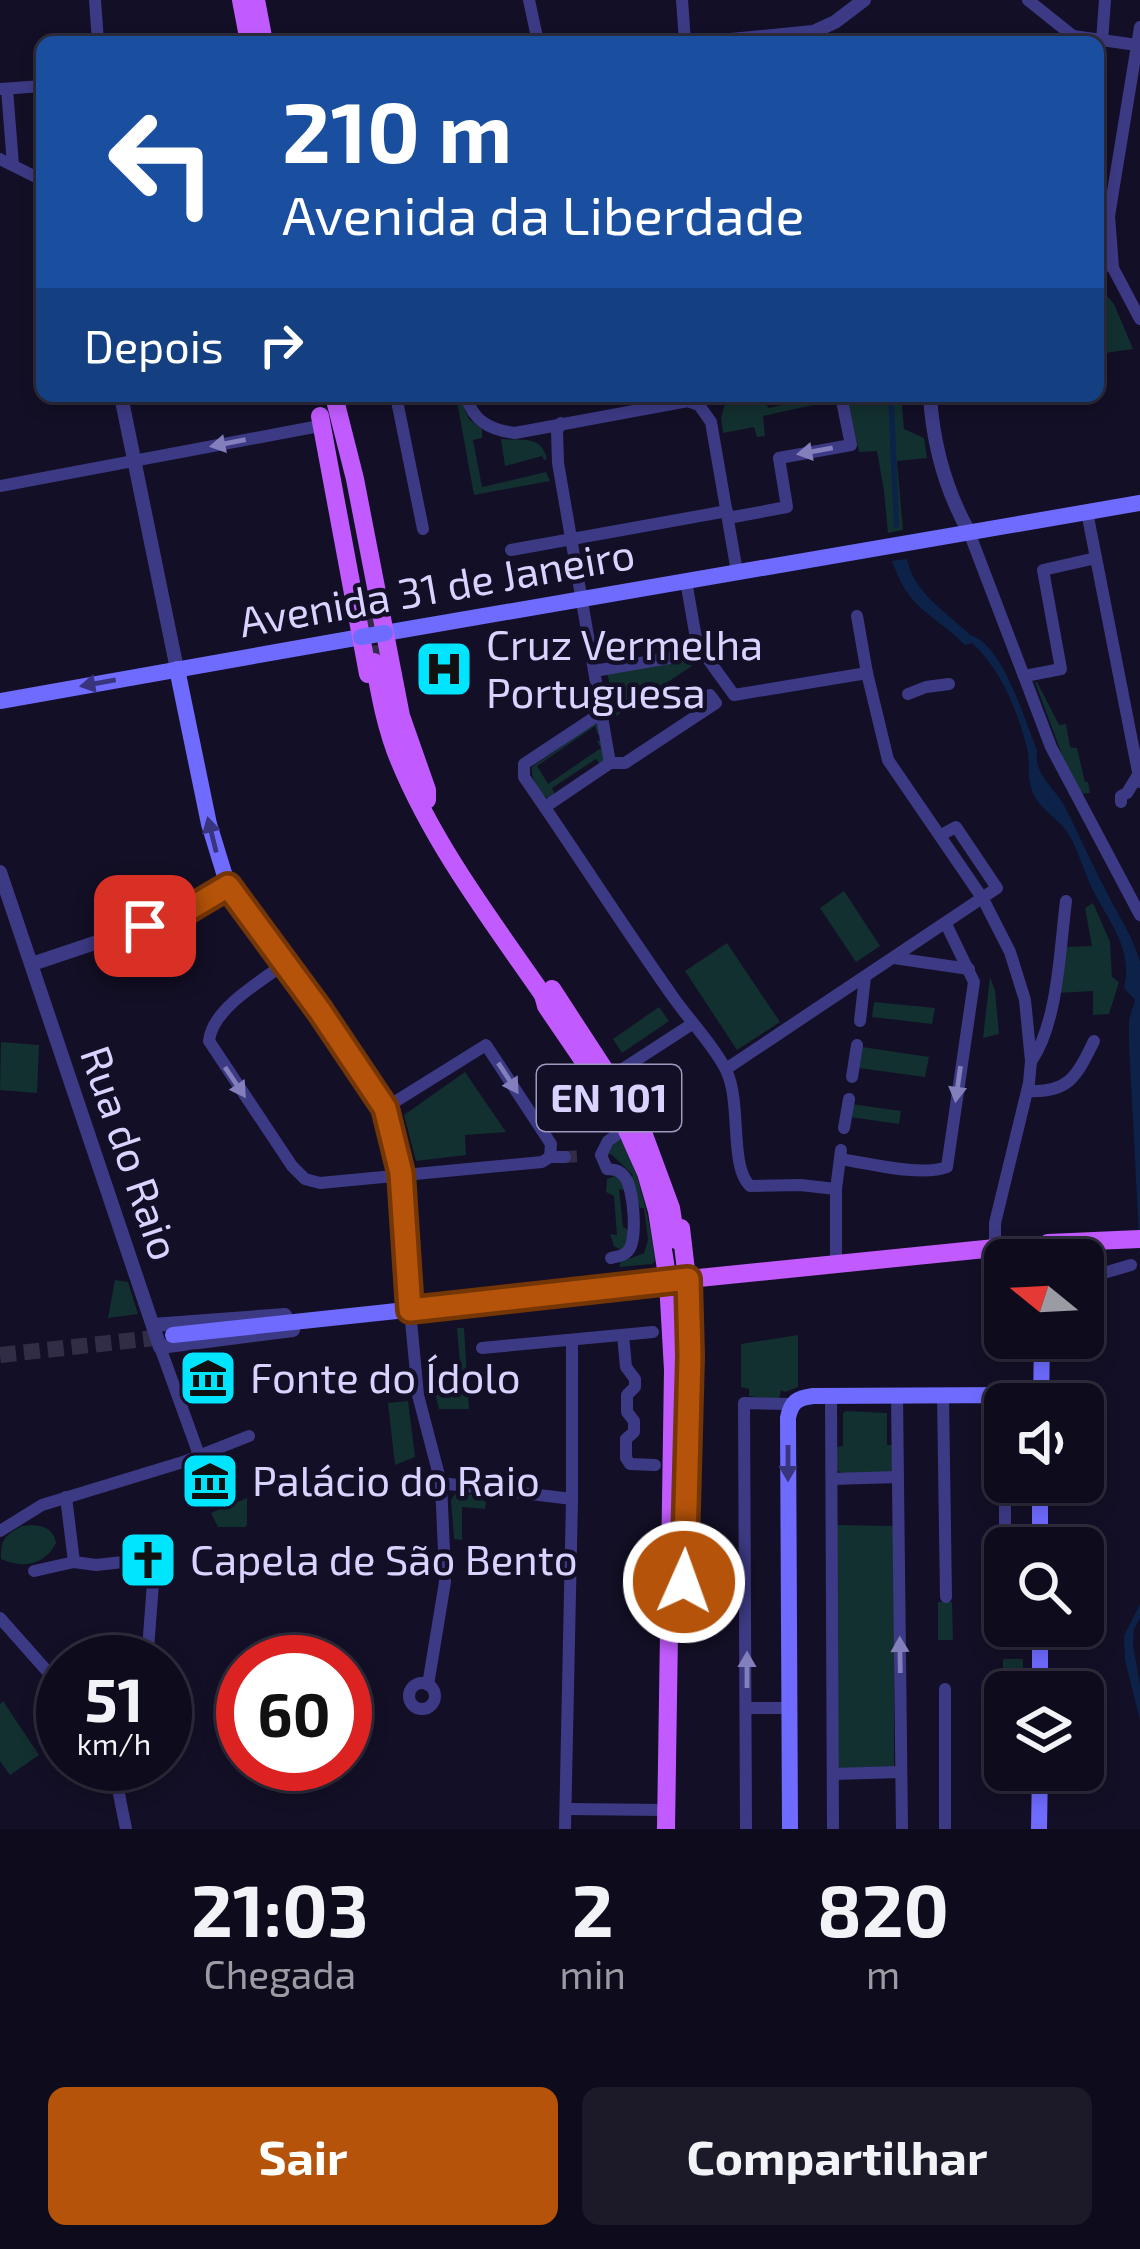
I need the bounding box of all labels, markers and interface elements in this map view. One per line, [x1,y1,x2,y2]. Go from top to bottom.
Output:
text: 210 m [282,79,512,180]
icon: left [84,84,240,240]
text: Avenida da Liberdade [282,181,804,246]
icon: right [248,312,314,378]
text: Depois [84,318,224,372]
one-way arrow [209,434,247,453]
one-way arrow [796,442,833,461]
street label: Avenida 31 de Janeiro [235,527,638,645]
place label: Cruz Vermelha Portuguesa [486,618,763,716]
hospital icon: Cruz Vermelha Portuguesa [413,638,475,700]
one-way arrow [79,674,116,693]
one-way arrow [202,816,221,853]
pin [94,875,196,977]
icon: arrive [112,893,178,959]
street label: Rua do Raio [72,1039,192,1266]
one-way arrow [496,1062,518,1095]
one-way arrow [223,1065,245,1098]
road number: EN 101 [537,1065,681,1131]
one-way arrow [948,1066,967,1103]
north arrow [984,1239,1104,1359]
map controls [984,1239,1104,1791]
museum icon: Fonte do Ídolo [177,1347,239,1409]
place label: Fonte do Ídolo [250,1351,521,1401]
button: sound [984,1383,1104,1503]
one-way arrow [778,1445,798,1483]
museum icon: Palácio do Raio [179,1450,241,1512]
place label: Palácio do Raio [252,1454,540,1504]
position arrow [621,1519,747,1645]
button: search [984,1527,1104,1647]
church icon: Capela de São Bento [117,1529,179,1591]
place label: Capela de São Bento [190,1533,578,1583]
speed limit sign: 60 [216,1635,372,1791]
one-way arrow [890,1635,910,1673]
one-way arrow [737,1650,756,1688]
text: 51 [84,1662,144,1734]
button: layers [984,1671,1104,1791]
text: km/h [77,1725,151,1761]
text: 21:03 [191,1865,369,1951]
text: 2 [572,1865,614,1951]
text: 820 [817,1865,949,1951]
text: Chegada [203,1950,356,1997]
text: min [560,1950,626,1997]
text: m [866,1950,900,1997]
button: Sair [48,2087,558,2225]
button: Compartilhar [582,2087,1092,2225]

